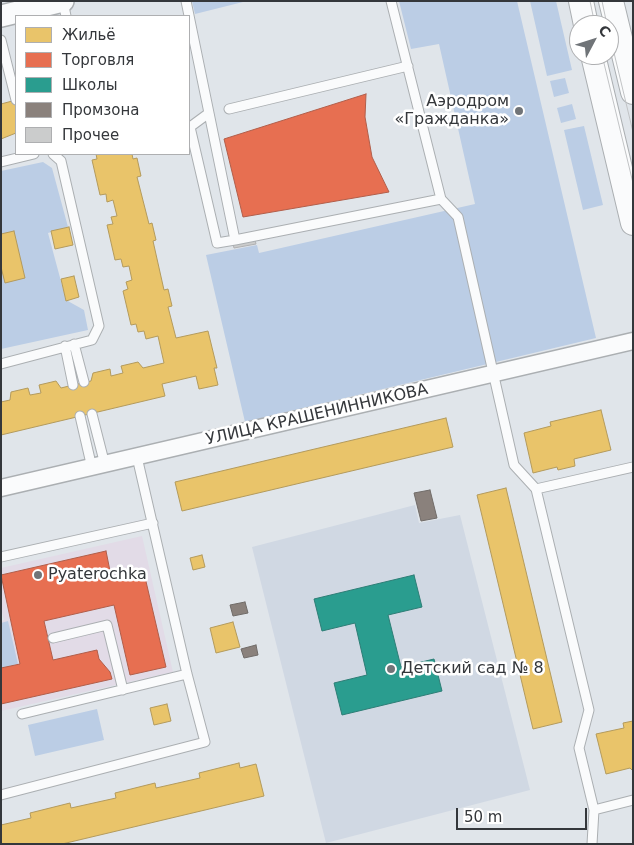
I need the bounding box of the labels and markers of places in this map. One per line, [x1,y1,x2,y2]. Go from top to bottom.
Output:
place label: Аэродром «Гражданка» [394,92,509,130]
marker: Аэродром «Гражданка» [513,105,525,117]
place label: Pyaterochka [48,565,147,585]
marker: Pyaterochka [32,569,44,581]
place label: Детский сад № 8 [401,659,544,679]
marker: Детский сад № 8 [385,663,397,675]

